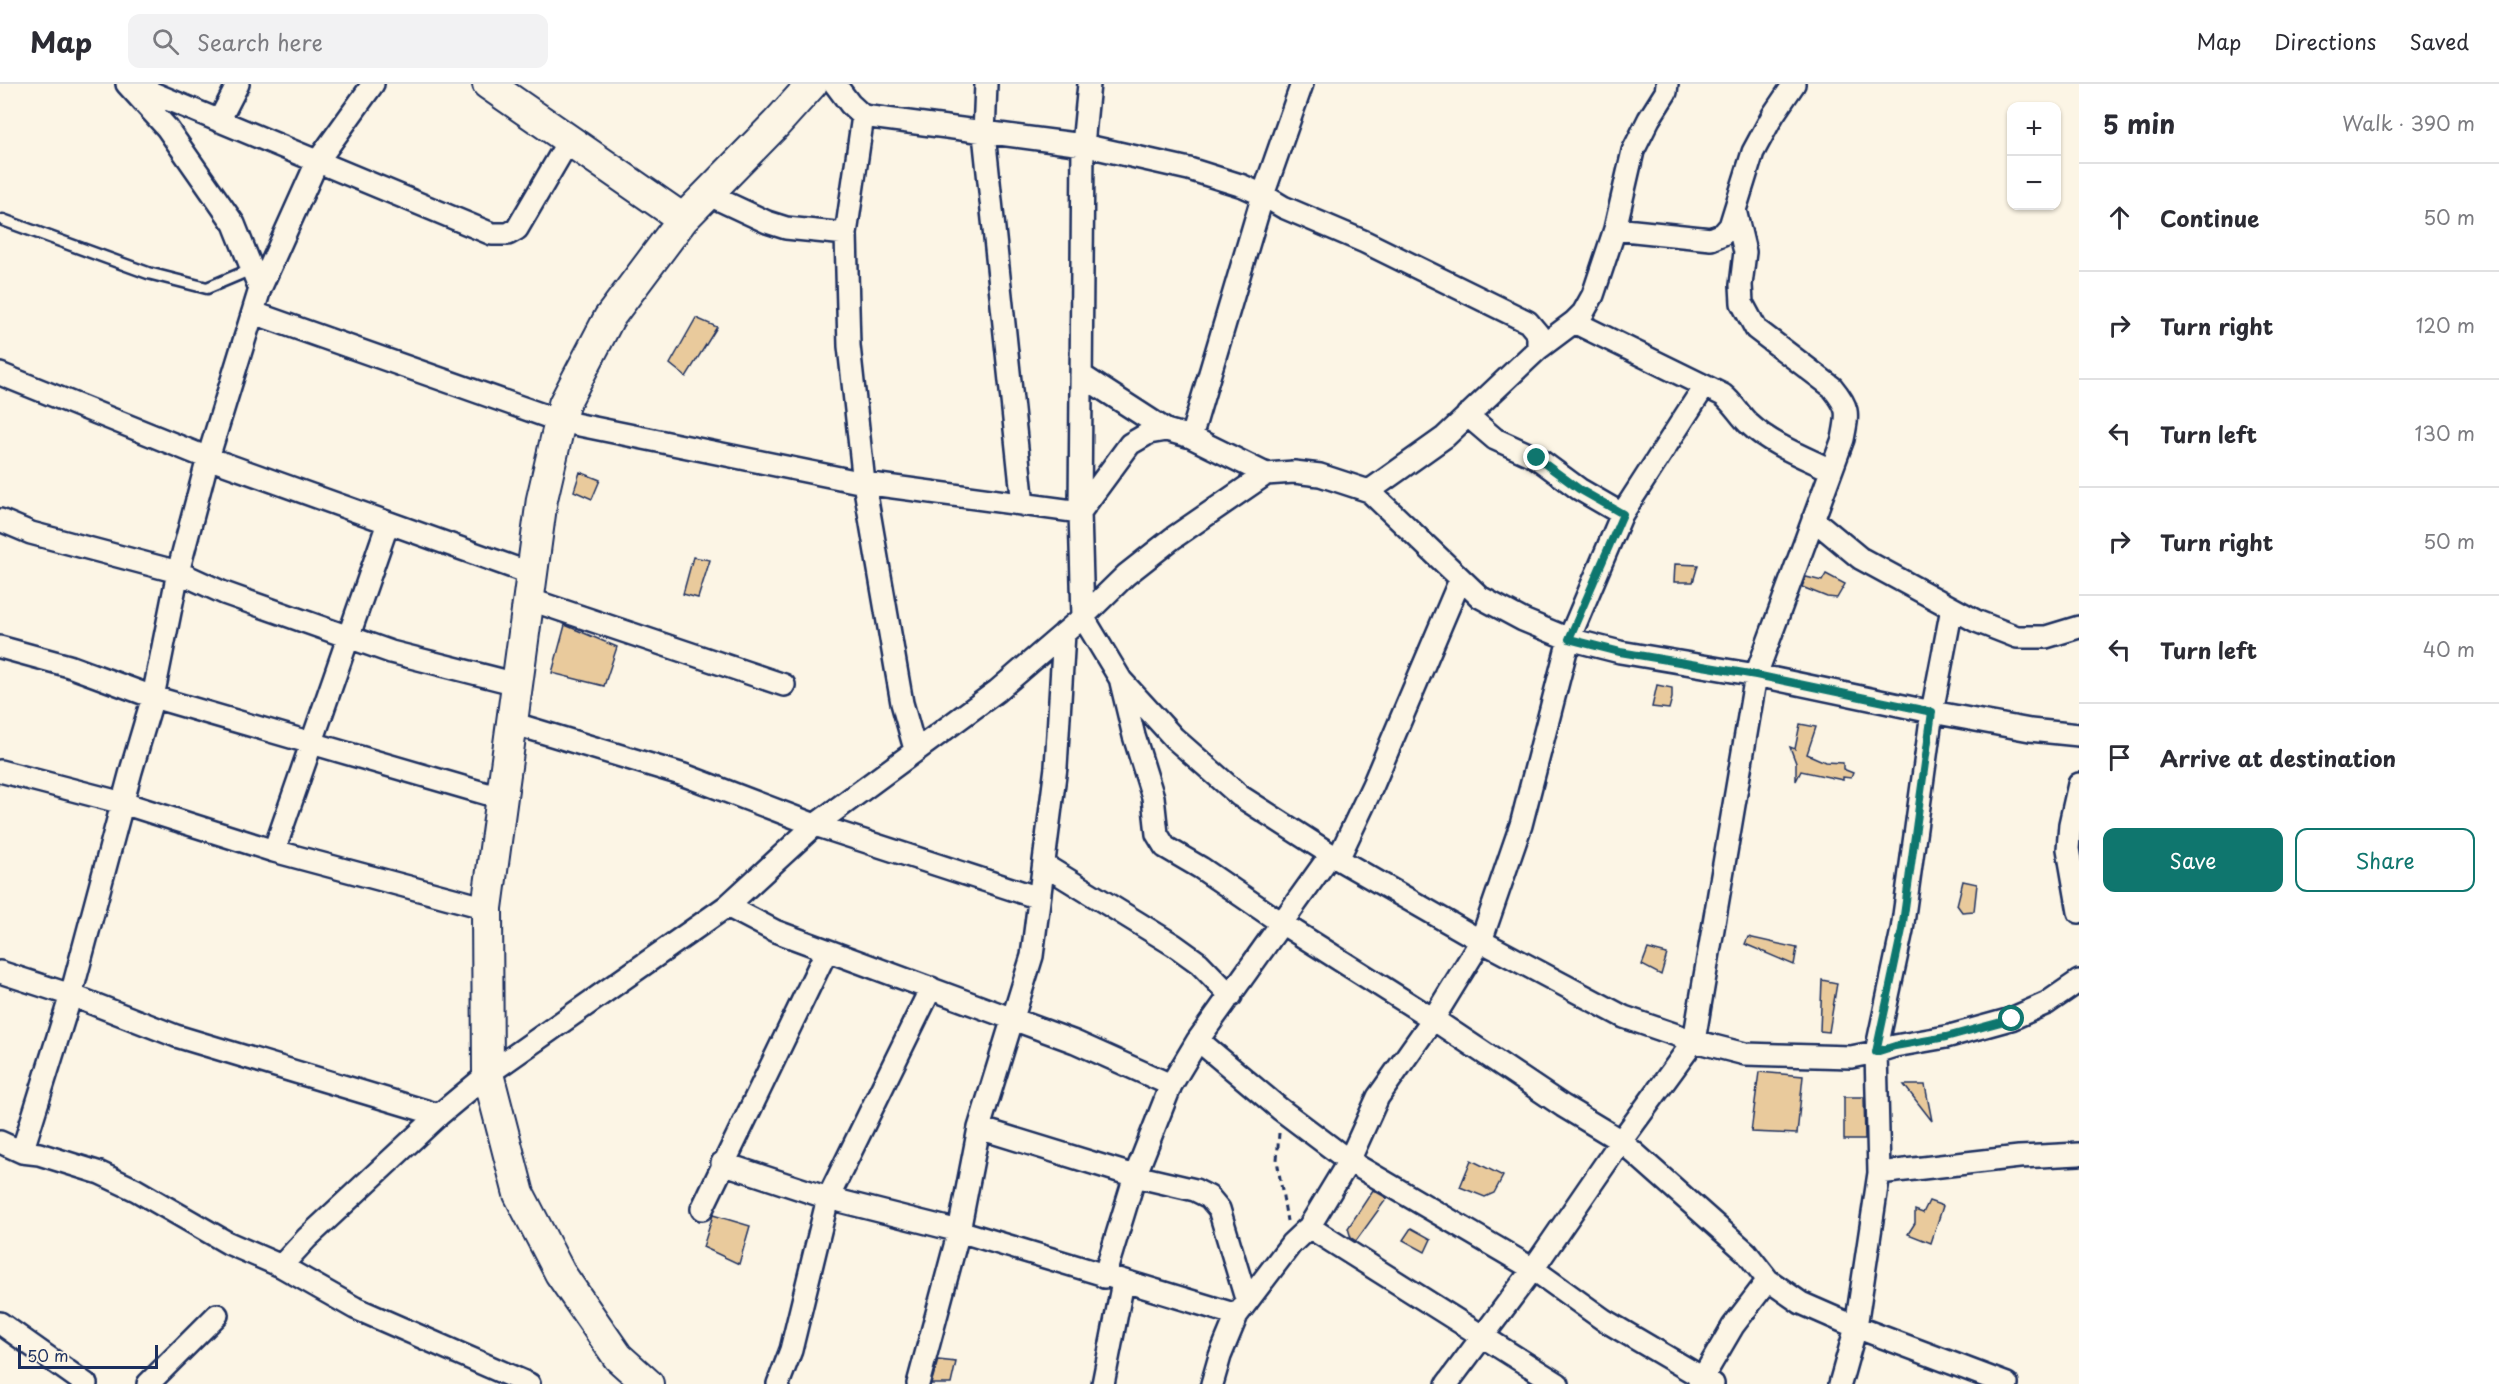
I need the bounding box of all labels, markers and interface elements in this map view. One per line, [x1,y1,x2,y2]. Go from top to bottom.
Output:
search box [128,14,548,68]
text: Map [30,20,92,63]
icon: search [149,25,182,58]
text: Search here [197,25,323,58]
text: Map [2196,25,2241,57]
text: Directions [2274,25,2376,57]
text: Saved [2409,25,2469,57]
map controls [2007,102,2061,210]
button: + [2007,102,2061,156]
text: 5 min [2103,104,2175,143]
text: Walk · 390 m [2342,108,2475,138]
button: − [2007,156,2061,210]
icon: ahead [2103,201,2136,234]
text: Continue [2160,201,2259,234]
text: 50 m [2423,202,2475,232]
icon: right [2103,309,2136,342]
text: Turn right [2160,309,2273,342]
text: 120 m [2416,310,2475,340]
icon: left [2103,417,2136,450]
text: Turn left [2160,417,2257,450]
text: 130 m [2415,418,2475,448]
route end [1523,444,1549,470]
icon: right [2103,525,2136,558]
text: Turn right [2160,525,2273,558]
text: 50 m [2423,526,2475,556]
icon: left [2103,633,2136,666]
text: Turn left [2160,633,2257,666]
text: 40 m [2423,634,2475,664]
icon: arrive [2103,741,2136,774]
text: Arrive at destination [2160,741,2396,774]
button: Save [2103,828,2283,892]
button: Share [2295,828,2475,892]
route start [1998,1005,2024,1031]
scale bar [18,1342,158,1370]
text: 50 m [27,1343,68,1367]

